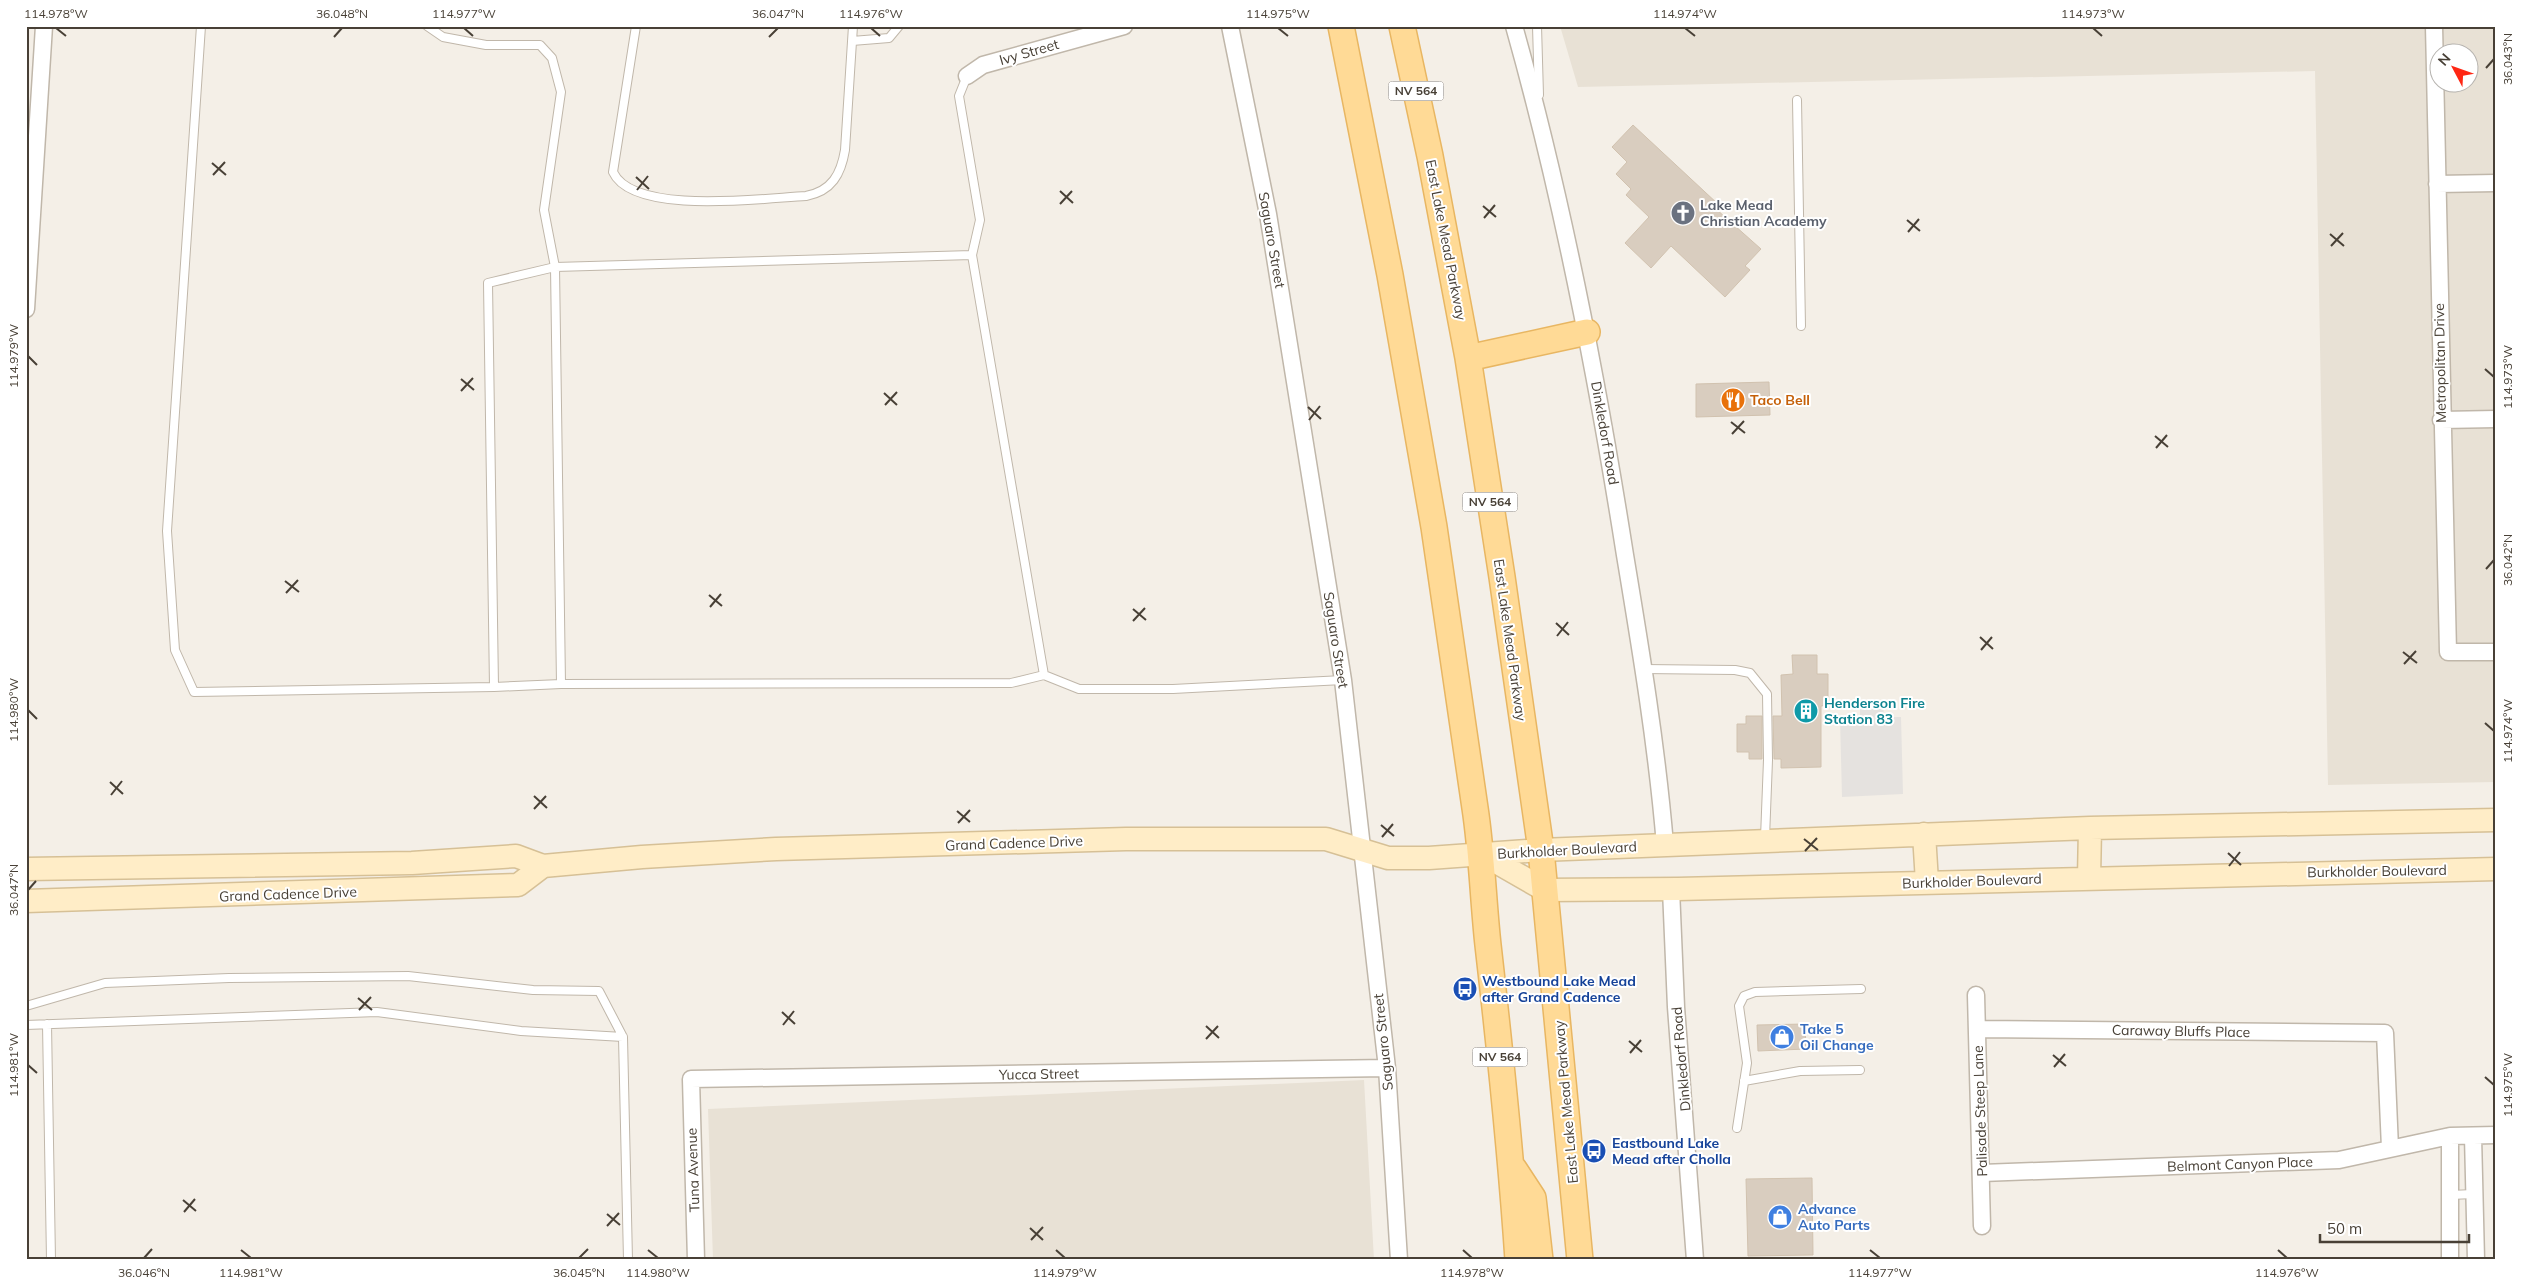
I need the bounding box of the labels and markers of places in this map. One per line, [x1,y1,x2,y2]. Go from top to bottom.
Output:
place label: Lake Mead Christian Academy [1700,196,1827,230]
church icon: Lake Mead Christian Academy [1670,200,1696,226]
restaurant icon: Taco Bell [1720,387,1746,413]
place label: Taco Bell [1750,391,1810,409]
place label: Henderson Fire Station 83 [1824,694,1925,728]
building icon: Henderson Fire Station 83 [1793,698,1819,724]
place label: Westbound Lake Mead after Grand Cadence [1482,972,1636,1006]
bus stop icon: Westbound Lake Mead after Grand Cadence [1452,976,1478,1002]
place label: Take 5 Oil Change [1800,1020,1874,1054]
shop icon: Take 5 Oil Change [1769,1024,1795,1050]
place label: Eastbound Lake Mead after Cholla [1612,1134,1731,1168]
bus stop icon: Eastbound Lake Mead after Cholla [1581,1138,1607,1164]
place label: Advance Auto Parts [1798,1200,1870,1234]
shop icon: Advance Auto Parts [1767,1204,1793,1230]

